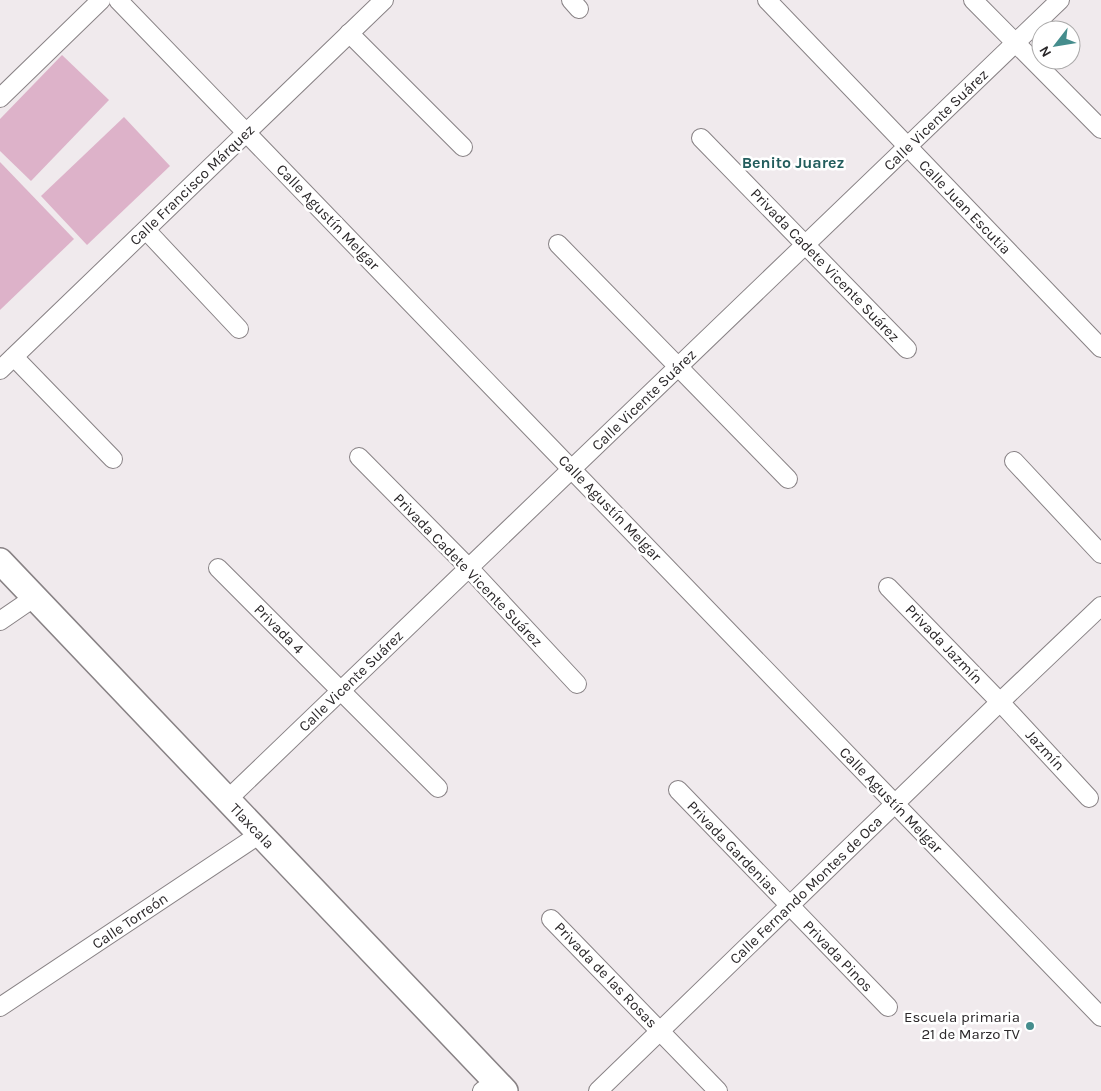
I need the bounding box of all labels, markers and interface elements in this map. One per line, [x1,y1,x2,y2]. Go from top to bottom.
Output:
north arrow [1031,20,1081,70]
text: N [1035,43,1055,60]
street label: Calle Vicente Suárez [880,66,992,174]
street label: Calle Francisco Márquez [126,121,258,249]
district label: Benito Juarez [742,153,844,172]
street label: Calle Juan Escutia [915,156,1015,258]
street label: Calle Agustín Melgar [273,160,384,274]
street label: Privada Cadete Vicente Suárez [747,184,903,346]
street label: Calle Vicente Suárez [588,346,700,454]
street label: Calle Agustín Melgar [555,451,666,565]
street label: Privada Cadete Vicente Suárez [390,489,546,651]
street label: Privada 4 [250,600,308,658]
street label: Privada Jazmín [902,600,986,688]
street label: Calle Vicente Suárez [295,627,407,735]
street label: Jazmín [1022,726,1068,774]
street label: Calle Agustín Melgar [836,743,947,857]
street label: Privada Gardenias [683,797,783,899]
street label: Tlaxcala [226,800,278,852]
street label: Calle Fernando Montes de Oca [726,812,886,968]
street label: Calle Torreón [89,889,171,953]
street label: Privada Pinos [799,916,877,996]
street label: Privada de las Rosas [551,918,661,1032]
place label: Escuela primaria 21 de Marzo TV [904,1008,1021,1043]
marker: Escuela primaria 21 de Marzo TV [1024,1020,1036,1032]

